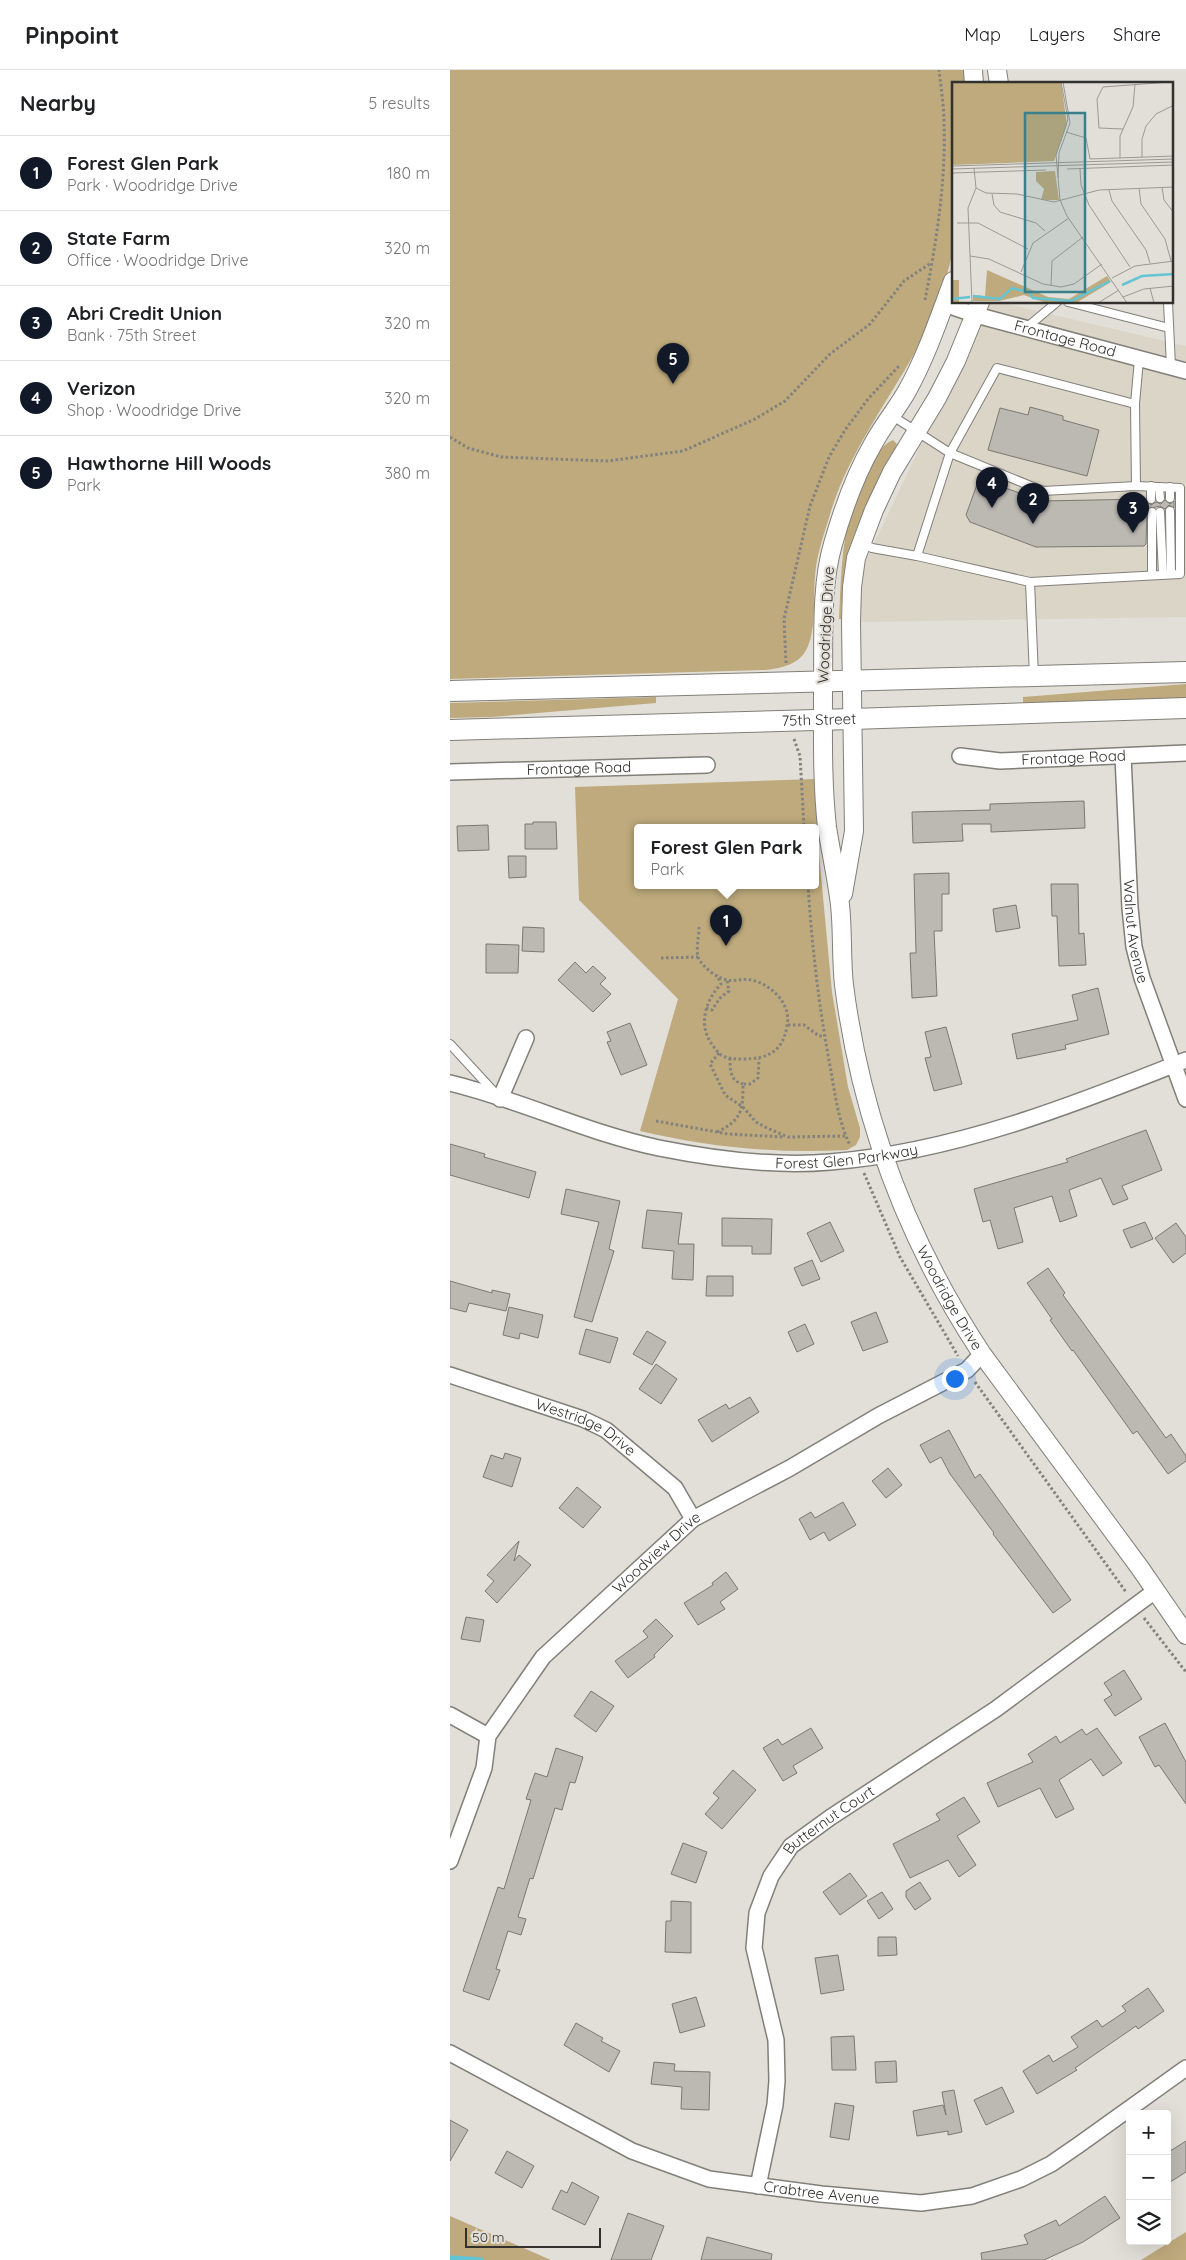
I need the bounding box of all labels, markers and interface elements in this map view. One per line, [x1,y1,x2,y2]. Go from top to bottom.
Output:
text: Pinpoint [25,20,119,50]
text: Map [964,23,1001,46]
text: Layers [1029,23,1085,46]
text: Share [1113,23,1161,46]
inset map [952,82,1174,304]
text: Nearby [20,90,96,116]
text: 5 results [369,93,430,113]
text: Forest Glen Park [67,151,219,175]
text: 1 [33,163,39,183]
text: 180 m [387,163,430,183]
text: Park · Woodridge Drive [67,175,238,195]
text: State Farm [67,226,170,250]
text: 2 [31,238,41,258]
text: 320 m [384,238,430,258]
text: Office · Woodridge Drive [67,250,248,270]
text: Abri Credit Union [67,301,222,325]
text: 3 [32,313,40,333]
text: 320 m [384,313,430,333]
street label: Frontage Road [1012,316,1118,361]
text: Bank · 75th Street [67,325,196,345]
pin: 5 [657,343,689,384]
text: Verizon [67,376,136,400]
text: 4 [31,388,41,408]
text: 320 m [384,388,430,408]
text: Shop · Woodridge Drive [67,400,241,420]
text: Hawthorne Hill Woods [67,451,271,475]
text: 5 [31,463,41,483]
text: 380 m [384,463,430,483]
pin: 4 [976,467,1008,508]
text: Park [67,475,101,495]
pin: 2 [1017,483,1049,524]
pin: 3 [1117,492,1149,533]
street label: Woodridge Drive [813,566,838,684]
street label: 75th Street [781,709,856,730]
street label: Frontage Road [1021,746,1126,769]
street label: Frontage Road [526,757,631,779]
popup [634,824,819,889]
text: Forest Glen Park [651,835,802,859]
text: Park [651,859,684,879]
street label: Walnut Avenue [1120,879,1153,986]
pin: 1 [710,905,742,946]
street label: Forest Glen Parkway [775,1139,919,1173]
street label: Woodridge Drive [913,1242,987,1354]
your location [942,1366,968,1392]
street label: Westridge Drive [533,1394,640,1460]
street label: Woodview Drive [608,1507,703,1597]
street label: Butternut Court [778,1781,878,1858]
map controls [1126,2110,1171,2245]
button: + [1126,2110,1171,2155]
button: − [1126,2155,1171,2200]
street label: Crabtree Avenue [762,2176,880,2208]
button: layers [1126,2200,1171,2245]
scale bar [465,2225,601,2248]
text: 50 m [472,2228,505,2246]

